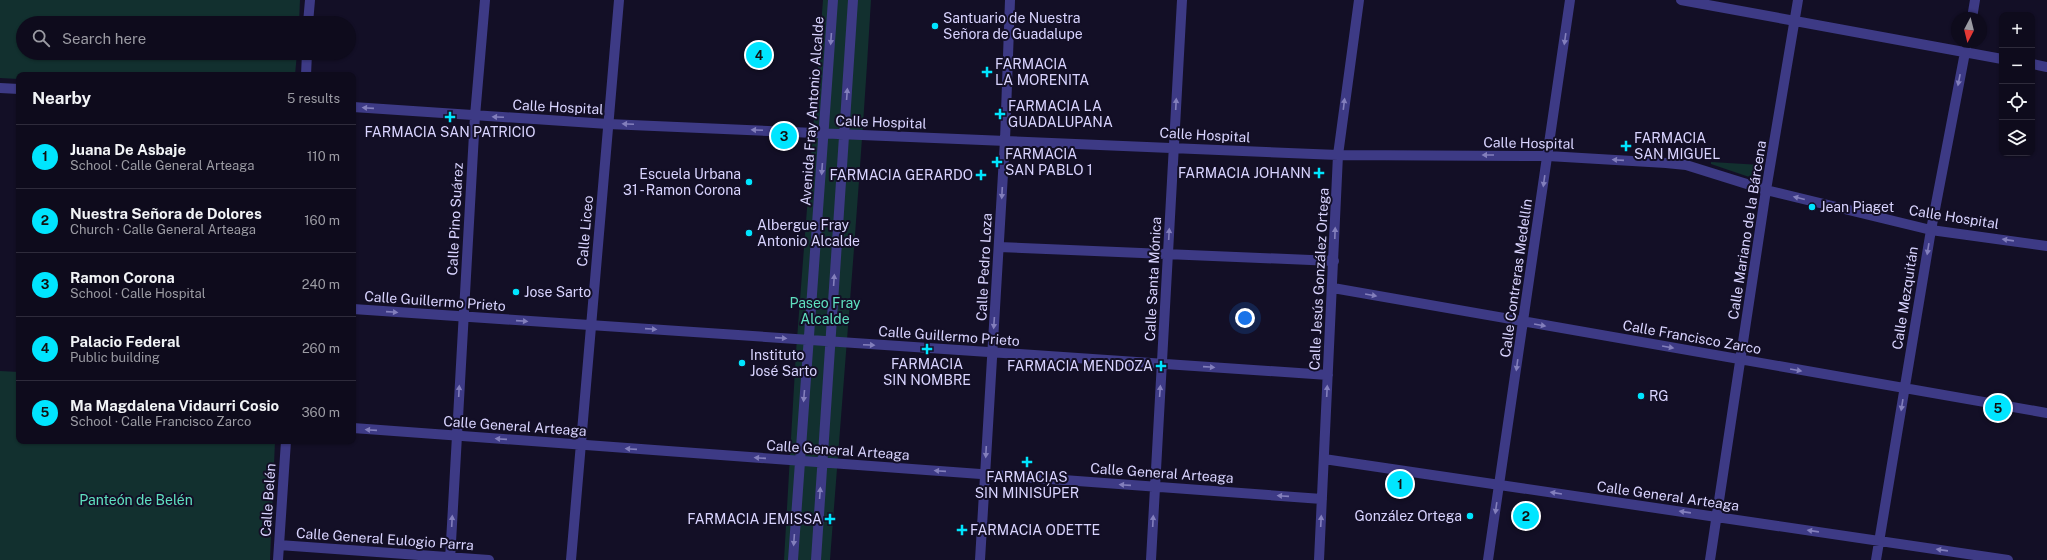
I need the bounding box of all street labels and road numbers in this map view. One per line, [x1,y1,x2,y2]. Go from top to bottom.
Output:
street label: Avenida Fray Antonio Alcalde [797,16,827,206]
street label: Calle Hospital [512,97,604,117]
street label: Calle Hospital [835,112,927,132]
street label: Calle Hospital [1159,125,1251,145]
street label: Calle Hospital [1483,134,1575,152]
street label: Calle Mariano de la Bárcena [1725,139,1769,321]
street label: Calle Pino Suárez [444,162,466,276]
street label: Calle Jesús González Ortega [1306,187,1332,371]
street label: Calle Liceo [574,195,596,267]
street label: Calle Contreras Medellín [1497,198,1535,358]
street label: Calle Hospital [1908,202,2000,232]
street label: Calle Pedro Loza [973,212,995,322]
street label: Calle Santa Mónica [1142,216,1164,342]
street label: Calle Mezquitán [1889,245,1921,351]
street label: Calle Guillermo Prieto [364,288,506,314]
street label: Calle Francisco Zarco [1622,317,1763,357]
street label: Calle Guillermo Prieto [878,323,1020,349]
street label: Calle General Arteaga [443,413,587,439]
street label: Calle General Arteaga [766,437,910,463]
street label: Calle General Arteaga [1090,460,1234,486]
street label: Calle Belén [257,463,279,537]
street label: Calle General Arteaga [1596,478,1740,514]
street label: Calle General Eulogio Parra [296,525,474,553]

